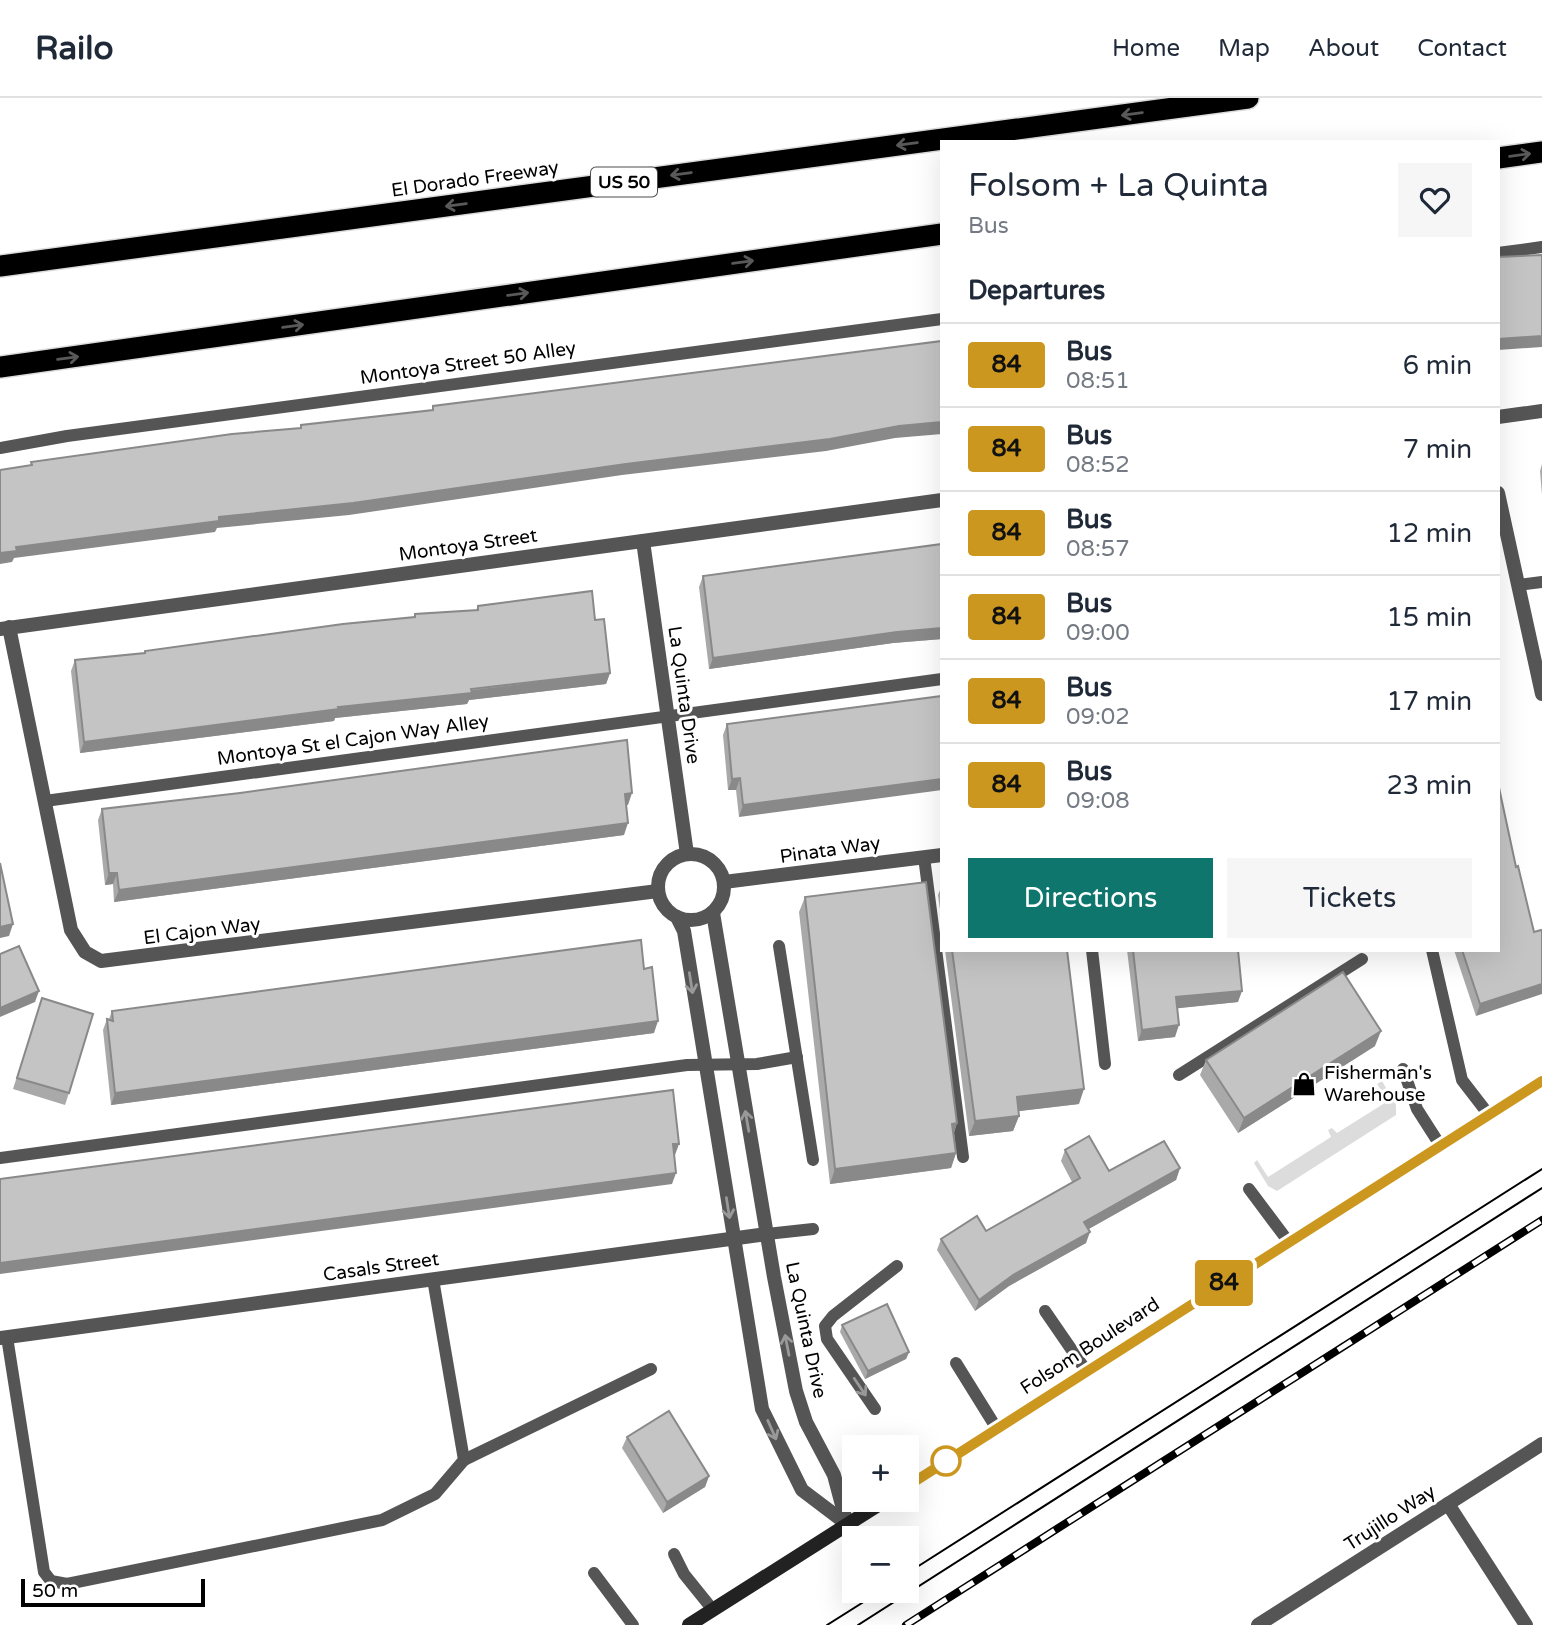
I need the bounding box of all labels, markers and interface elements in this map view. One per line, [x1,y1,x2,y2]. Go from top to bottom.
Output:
text: Railo [35,29,114,68]
text: Home [1112,34,1180,63]
text: Map [1218,34,1270,63]
text: About [1308,34,1379,63]
text: Contact [1417,34,1507,63]
one-way arrow [1121,107,1144,120]
one-way arrow [896,138,918,151]
one-way arrow [1508,148,1531,161]
street label: El Dorado Freeway [390,156,560,202]
button: heart [1398,163,1472,237]
text: Folsom + La Quinta [968,166,1269,205]
road number: US 50 [591,168,657,196]
one-way arrow [670,168,693,181]
one-way arrow [445,198,467,211]
text: Bus [968,212,1009,240]
one-way arrow [732,256,754,269]
text: Departures [968,275,1105,306]
one-way arrow [506,287,529,300]
one-way arrow [281,319,304,332]
text: Bus [1066,336,1112,367]
street label: Montoya Street 50 Alley [359,337,577,389]
text: 84 [991,350,1022,379]
text: 6 min [1403,350,1472,381]
one-way arrow [56,351,78,364]
text: 08:51 [1066,367,1130,395]
text: Bus [1066,420,1112,451]
text: 84 [991,434,1022,463]
text: 7 min [1403,434,1472,465]
text: 08:52 [1066,451,1130,479]
text: Bus [1066,504,1112,535]
text: 84 [991,518,1022,547]
text: 12 min [1386,518,1472,549]
street label: Montoya Street [397,524,539,566]
text: 08:57 [1066,535,1130,563]
text: Bus [1066,588,1112,619]
text: 84 [991,602,1022,631]
text: 15 min [1386,602,1472,633]
text: 09:00 [1066,619,1130,647]
street label: La Quinta Drive [663,625,705,765]
text: Bus [1066,672,1112,703]
text: 84 [991,686,1022,715]
text: 17 min [1386,686,1472,717]
text: 09:02 [1066,703,1130,731]
street label: Montoya St el Cajon Way Alley [216,710,490,770]
text: Bus [1066,756,1112,787]
text: 84 [991,770,1022,799]
text: 23 min [1386,770,1472,801]
text: 09:08 [1066,787,1130,815]
street label: Pinata Way [778,832,882,868]
button: Directions [968,858,1213,938]
button: Tickets [1227,858,1472,938]
street label: El Cajon Way [142,913,262,949]
one-way arrow [685,971,698,994]
place label: Fisherman's Warehouse [1324,1062,1432,1106]
shop icon: Fisherman's Warehouse [1290,1070,1318,1098]
one-way arrow [740,1110,753,1133]
one-way arrow [722,1196,735,1219]
street label: Casals Street [322,1248,440,1286]
street label: La Quinta Drive [781,1260,831,1400]
line badge: 84 [1192,1260,1256,1306]
text: 84 [1209,1268,1239,1297]
street label: Folsom Boulevard [1016,1293,1164,1399]
one-way arrow [780,1334,794,1357]
one-way arrow [853,1377,867,1397]
one-way arrow [766,1419,779,1440]
map controls [842,1435,919,1603]
button: + [842,1435,919,1512]
unlabelled marker [931,1446,961,1476]
street label: Trujillo Way [1340,1480,1440,1556]
button: − [842,1526,919,1603]
scale bar [21,1576,205,1608]
text: 50 m [32,1580,78,1602]

